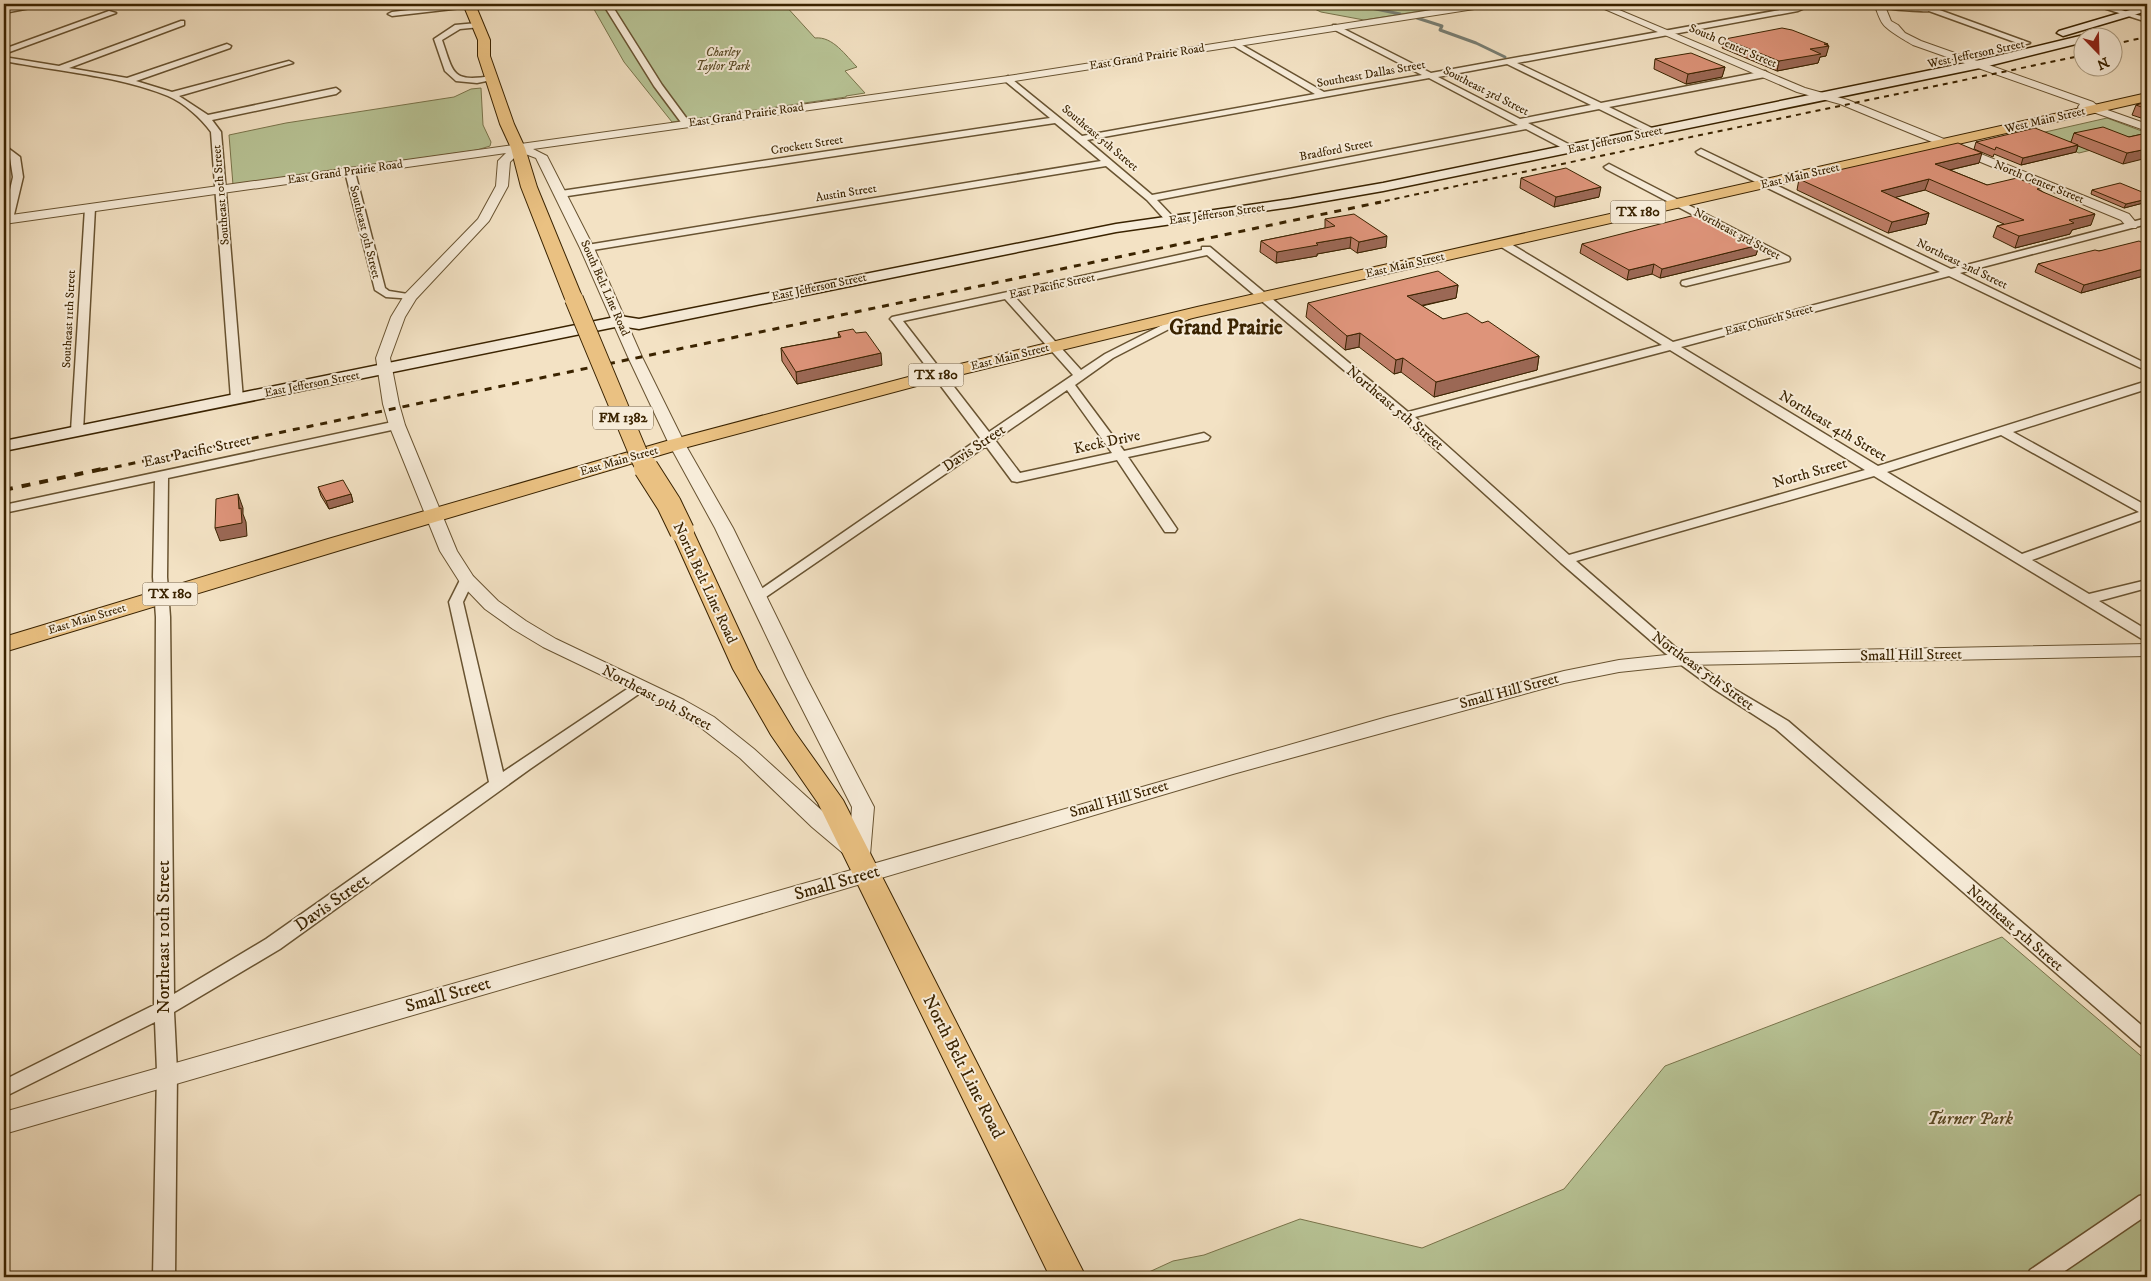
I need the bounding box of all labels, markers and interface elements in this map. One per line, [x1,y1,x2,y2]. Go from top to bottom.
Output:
street label: South Center Street [1687,21,1779,71]
north arrow [2074,28,2124,78]
street label: West Jefferson Street [1925,36,2026,72]
street label: East Grand Prairie Road [1088,40,1206,74]
park label: Charley Taylor Park [696,45,750,74]
text: N [2093,53,2111,74]
street label: Southeast Dallas Street [1316,57,1427,91]
street label: Southeast 3rd Street [1441,63,1532,119]
street label: East Grand Prairie Road [687,99,805,131]
street label: Southeast 5th Street [1059,102,1142,175]
street label: West Main Street [2002,103,2087,137]
street label: East Jefferson Street [1566,123,1664,157]
street label: Crockett Street [770,132,844,158]
street label: Bradford Street [1298,136,1374,164]
street label: Southeast 10th Street [209,144,233,246]
street label: East Grand Prairie Road [286,156,404,188]
street label: North Center Street [1992,157,2086,207]
street label: East Main Street [1759,160,1841,192]
street label: Austin Street [814,181,878,205]
street label: Southeast 9th Street [346,184,384,280]
street label: East Jefferson Street [1168,200,1266,228]
road number: TX 180 [1610,200,1666,223]
street label: Northeast 3rd Street [1691,205,1783,263]
street label: Northeast 2nd Street [1914,235,2010,293]
street label: South Belt Line Road [577,238,633,338]
street label: East Main Street [1364,249,1446,281]
street label: Southeast 11th Street [59,269,79,369]
street label: East Jefferson Street [770,270,868,304]
street label: East Pacific Street [1008,270,1096,302]
street label: East Church Street [1723,301,1815,339]
district label: Grand Prairie [1169,315,1283,341]
street label: East Main Street [969,340,1051,374]
street label: Northeast 5th Street [1342,362,1448,455]
road number: TX 180 [908,364,964,386]
street label: East Jefferson Street [263,367,361,401]
street label: Northeast 4th Street [1775,386,1891,466]
road number: FM 1382 [593,406,653,429]
street label: Davis Street [939,420,1009,476]
street label: Keck Drive [1072,426,1142,458]
street label: East Pacific Street [142,430,252,472]
street label: East Main Street [578,443,660,479]
street label: North Street [1771,453,1849,493]
street label: North Belt Line Road [669,519,742,647]
road number: TX 180 [142,582,198,606]
street label: East Main Street [46,600,128,638]
street label: Northeast 5th Street [1648,627,1758,715]
street label: Small Hill Street [1860,645,1962,665]
street label: Northeast 9th Street [599,661,715,735]
street label: Small Hill Street [1457,669,1561,713]
street label: Small Hill Street [1067,776,1171,822]
street label: Northeast 10th Street [153,860,175,1014]
street label: Small Street [792,860,882,906]
street label: Davis Street [290,869,374,937]
street label: Northeast 5th Street [1963,881,2067,975]
street label: Small Street [403,972,493,1018]
street label: North Belt Line Road [917,992,1009,1142]
park label: Turner Park [1927,1108,2013,1130]

